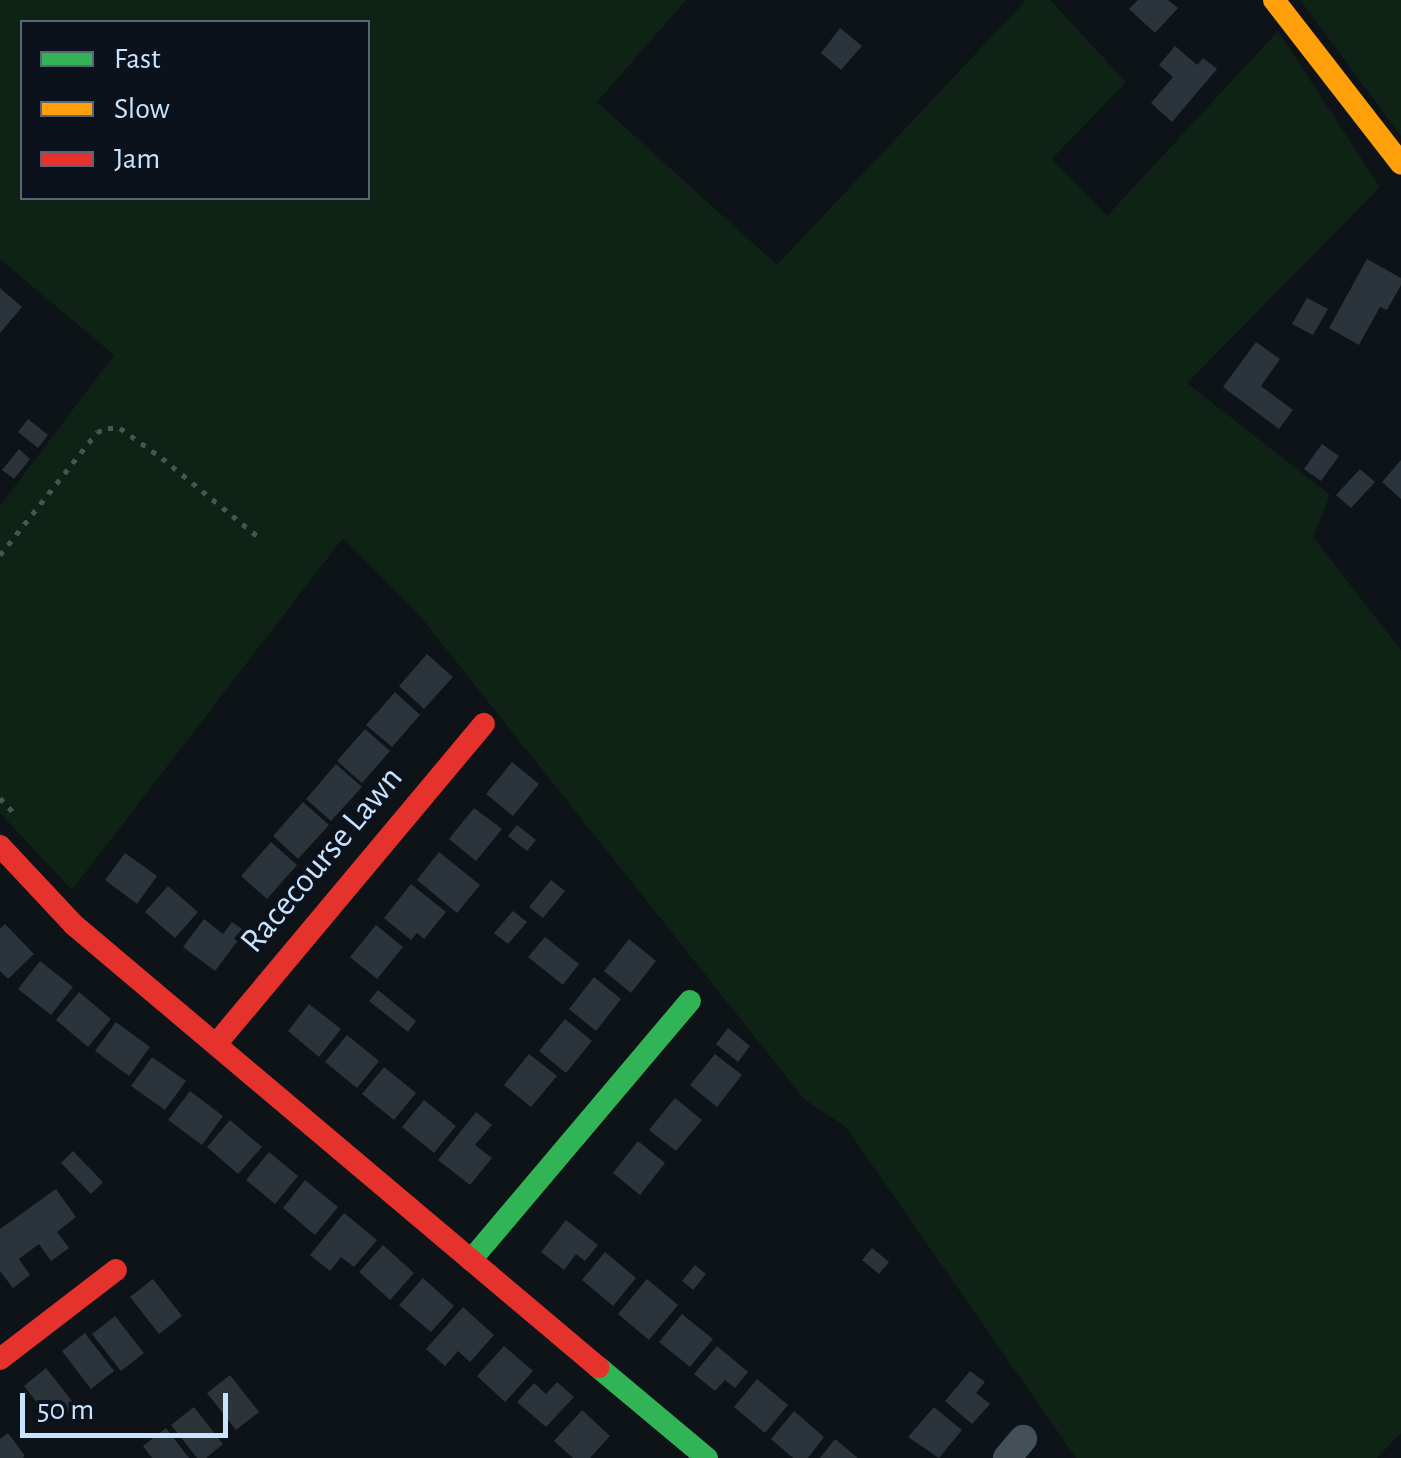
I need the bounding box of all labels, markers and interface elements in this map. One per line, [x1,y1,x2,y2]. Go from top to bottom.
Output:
legend [20,20,370,200]
text: Fast [114,44,161,74]
text: Slow [114,94,170,124]
text: Jam [114,144,160,174]
street label: Racecourse Lawn [232,758,412,962]
scale bar [25,1373,232,1435]
text: 50 m [37,1395,94,1425]

